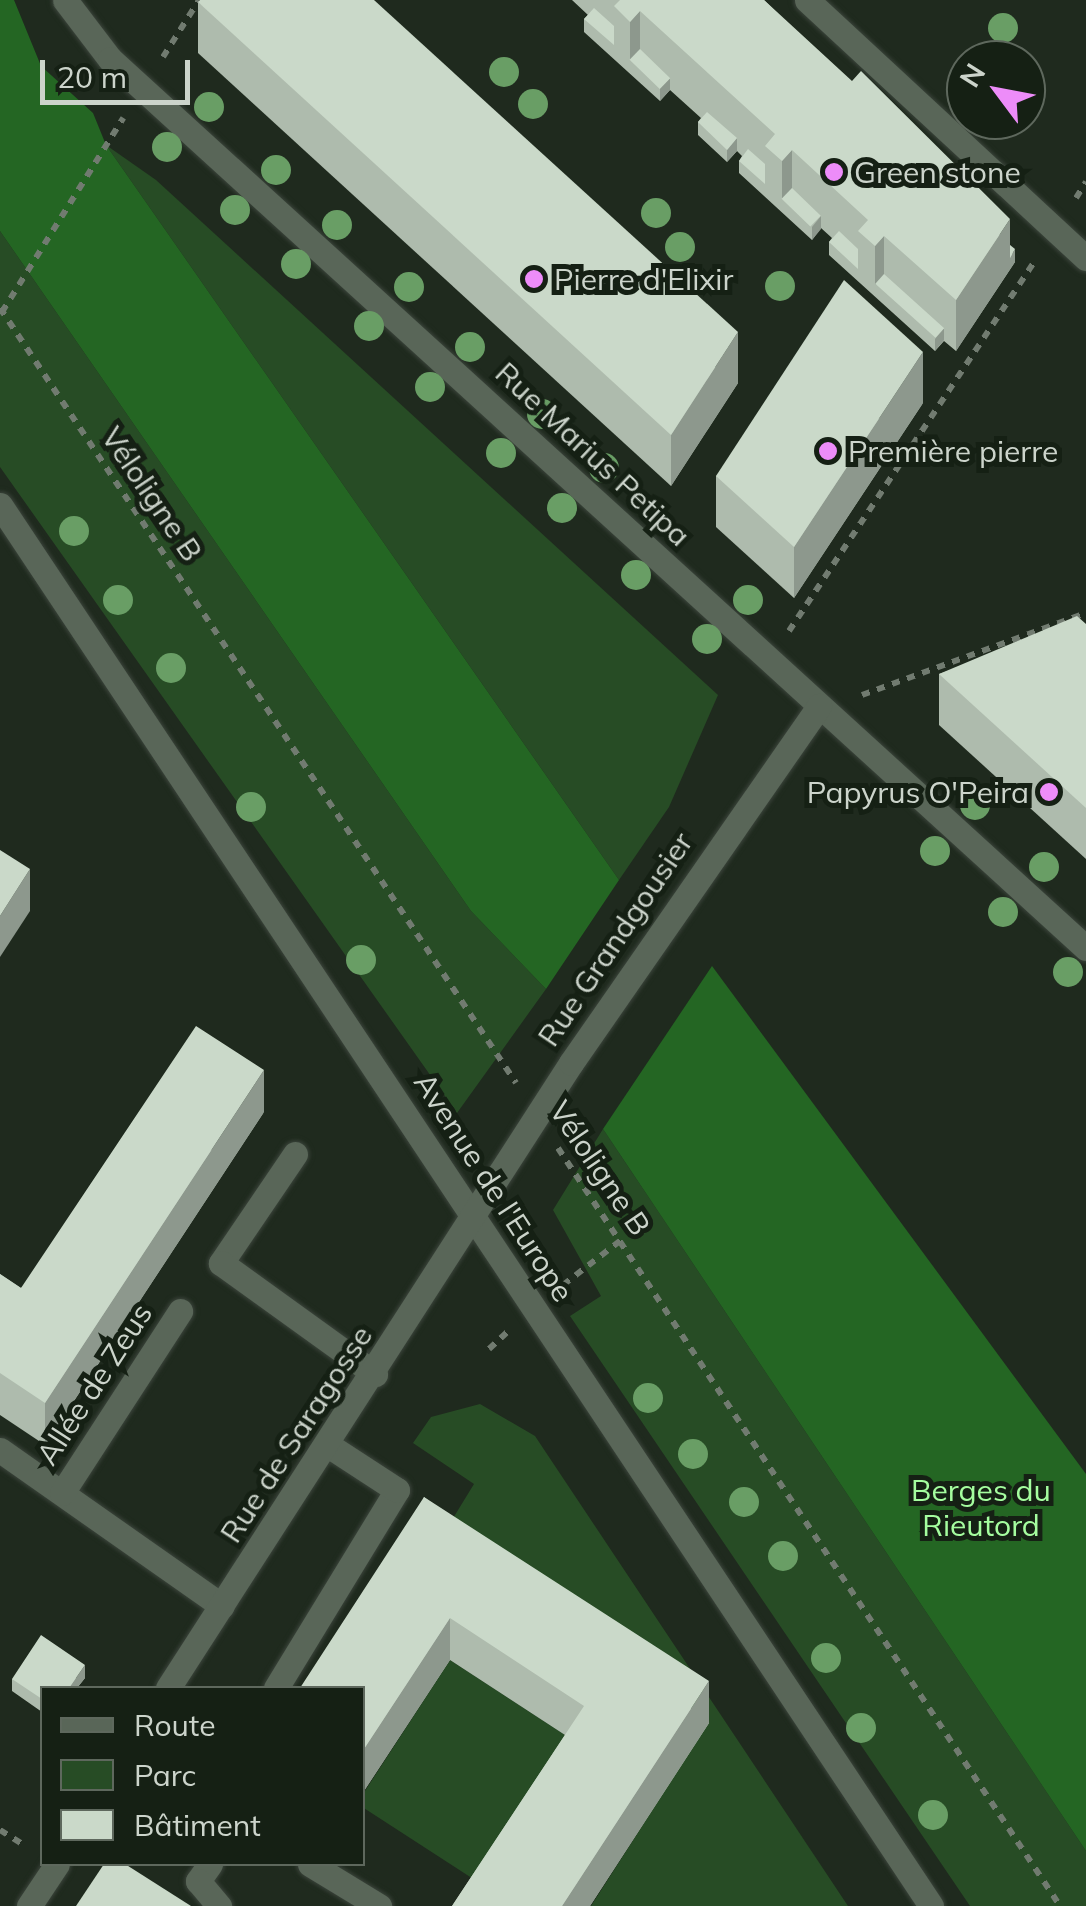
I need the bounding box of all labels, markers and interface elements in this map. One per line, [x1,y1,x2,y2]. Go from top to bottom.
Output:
scale bar [45,40,195,102]
north arrow [946,40,1046,140]
text: N [951,57,992,93]
text: 20 m [57,58,127,96]
place label: Green stone [854,154,1021,190]
marker: Green stone [823,161,845,183]
place label: Pierre d'Elixir [554,261,733,297]
marker: Pierre d'Elixir [523,268,545,290]
street label: Rue Marius Petipa [488,355,698,553]
street label: Véloligne B [94,420,210,568]
place label: Première pierre [848,433,1058,469]
marker: Première pierre [817,440,839,462]
place label: Papyrus O'Peira [807,774,1029,810]
marker: Papyrus O'Peira [1038,781,1060,803]
street label: Rue Grandgousier [530,825,700,1053]
street label: Avenue de l'Europe [407,1066,581,1308]
street label: Véloligne B [542,1094,658,1242]
street label: Allée de Zeus [29,1297,159,1471]
street label: Rue de Saragosse [213,1319,379,1549]
park label: Berges du Rieutord [911,1472,1051,1542]
legend [40,1686,365,1866]
text: Route [134,1706,216,1744]
text: Parc [134,1756,196,1794]
text: Bâtiment [134,1806,261,1844]

